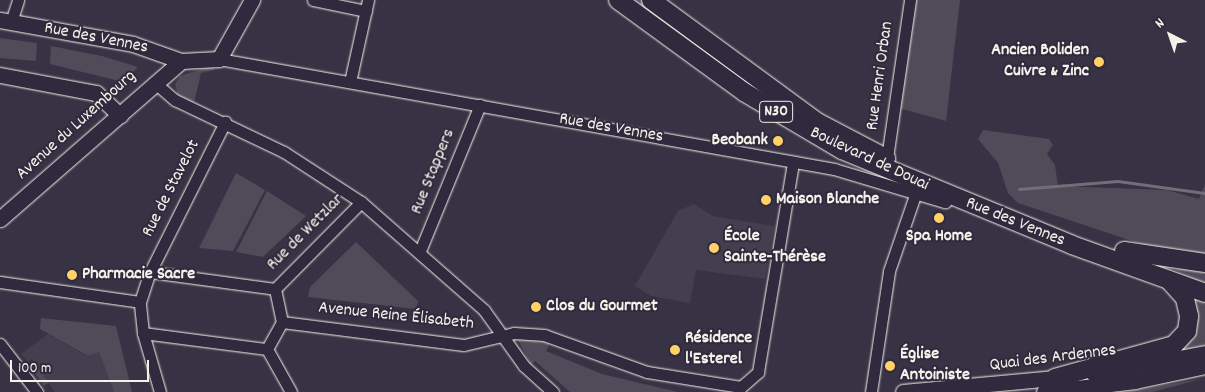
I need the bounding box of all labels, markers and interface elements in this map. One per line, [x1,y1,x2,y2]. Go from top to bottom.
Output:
north arrow [1145,10,1195,60]
text: N [1151,14,1169,34]
street label: Rue des Vennes [42,18,150,60]
street label: Rue Henri Orban [863,20,899,132]
place label: Ancien Boliden Cuivre & Zinc [991,41,1089,84]
marker: Ancien Boliden Cuivre & Zinc [1093,56,1105,68]
street label: Avenue du Luxembourg [13,66,141,186]
road number: N30 [758,98,794,125]
street label: Rue des Vennes [557,109,665,149]
street label: Boulevard de Douai [806,123,932,197]
street label: Rue Stappers [407,126,461,218]
place label: Beobank [712,130,768,152]
marker: Beobank [772,135,784,147]
street label: Rue de Stavelot [138,137,206,241]
place label: Maison Blanche [776,189,879,211]
street label: Rue de Wetzlar [263,190,349,276]
street label: Rue des Vennes [962,193,1068,253]
marker: Maison Blanche [760,194,772,206]
marker: Spa Home [933,212,945,224]
place label: Spa Home [906,226,972,248]
place label: École Sainte-Thérèse [724,227,826,270]
marker: École Sainte-Thérèse [708,242,720,254]
place label: Pharmacie Sacre [82,264,195,286]
marker: Pharmacie Sacre [66,269,78,281]
place label: Clos du Gourmet [546,296,658,318]
street label: Avenue Reine Élisabeth [317,298,475,336]
marker: Clos du Gourmet [530,301,542,313]
place label: Résidence l'Esterel [685,329,752,372]
street label: Quai des Ardennes [989,341,1117,377]
marker: Résidence l'Esterel [669,344,681,356]
place label: Église Antoiniste [900,345,970,388]
scale bar [12,350,151,382]
text: 100 m [18,358,51,380]
marker: Église Antoiniste [884,360,896,372]

